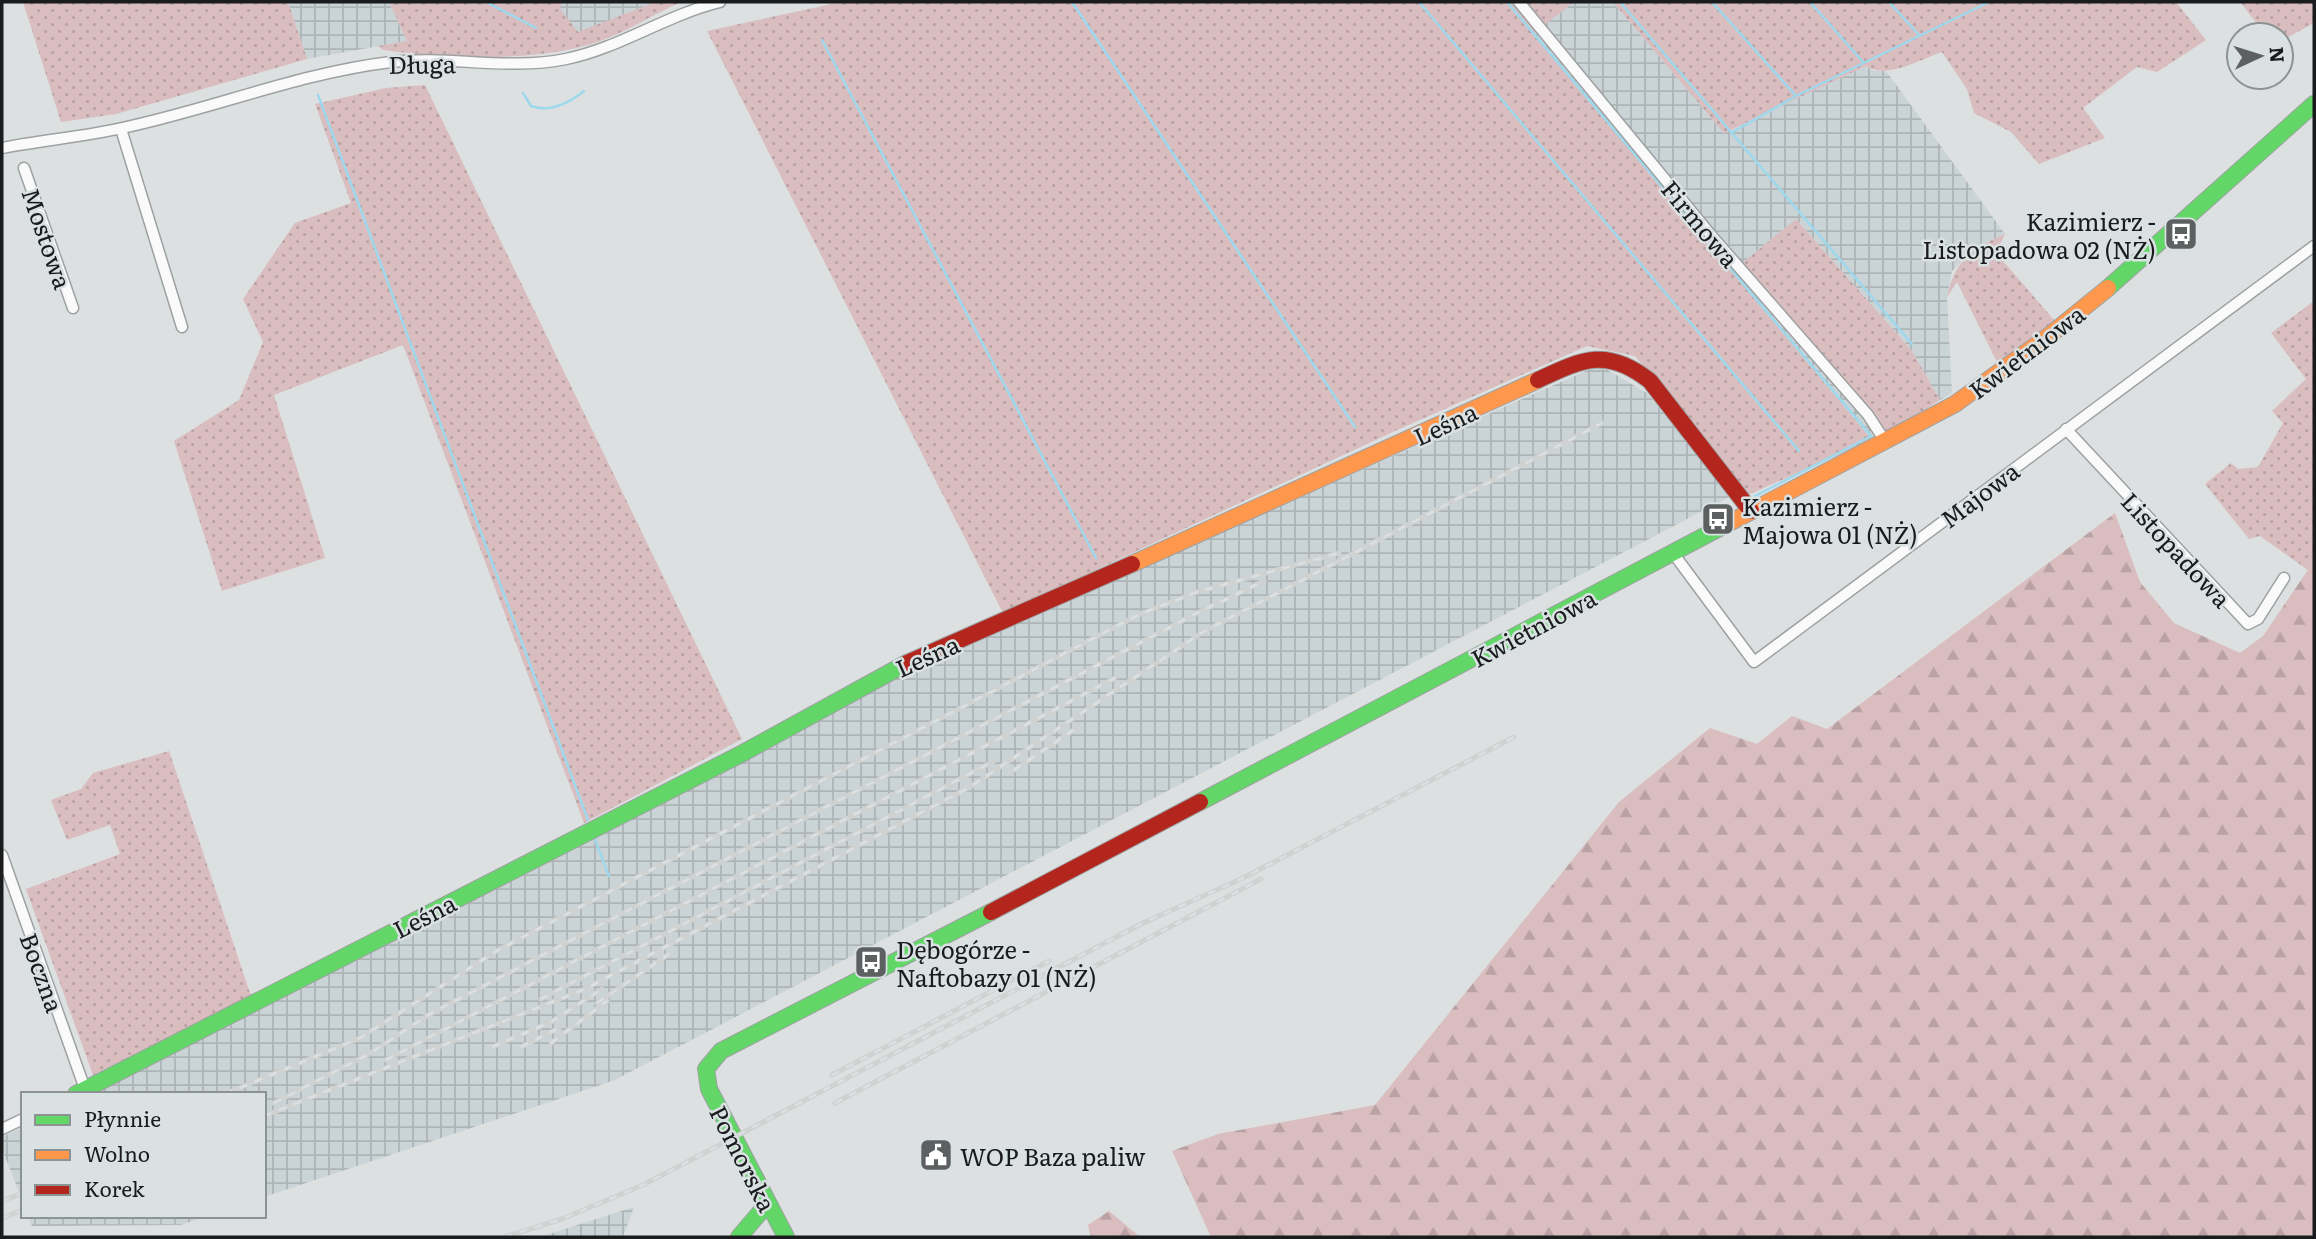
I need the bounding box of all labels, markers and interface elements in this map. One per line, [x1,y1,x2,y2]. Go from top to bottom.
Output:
north arrow [2225,21,2295,91]
street label: Długa [388,45,456,81]
text: N [2263,46,2292,64]
street label: Firmowa [1654,172,1748,274]
street label: Mostowa [14,183,82,293]
place label: Kazimierz - Listopadowa 02 (NŻ) [1922,203,2156,266]
bus stop icon: Kazimierz - Listopadowa 02 (NŻ) [2162,215,2200,253]
street label: Kwietniowa [1961,296,2091,406]
street label: Leśna [1407,393,1483,453]
street label: Majowa [1932,453,2026,535]
street label: Listopadowa [2114,483,2240,615]
place label: Kazimierz - Majowa 01 (NŻ) [1742,488,1918,551]
bus stop icon: Kazimierz - Majowa 01 (NŻ) [1699,500,1737,538]
street label: Kwietniowa [1464,579,1602,675]
street label: Leśna [889,625,965,685]
street label: Leśna [386,884,462,946]
street label: Boczna [12,927,74,1017]
place label: Dębogórze - Naftobazy 01 (NŻ) [896,931,1097,994]
bus stop icon: Dębogórze - Naftobazy 01 (NŻ) [852,943,890,981]
legend [21,1092,266,1218]
street label: Pomorska [702,1099,786,1217]
text: Płynnie [84,1102,161,1133]
public building icon: WOP Baza paliw [917,1136,955,1174]
text: Wolno [84,1137,150,1168]
place label: WOP Baza paliw [960,1138,1146,1173]
text: Korek [84,1172,145,1203]

